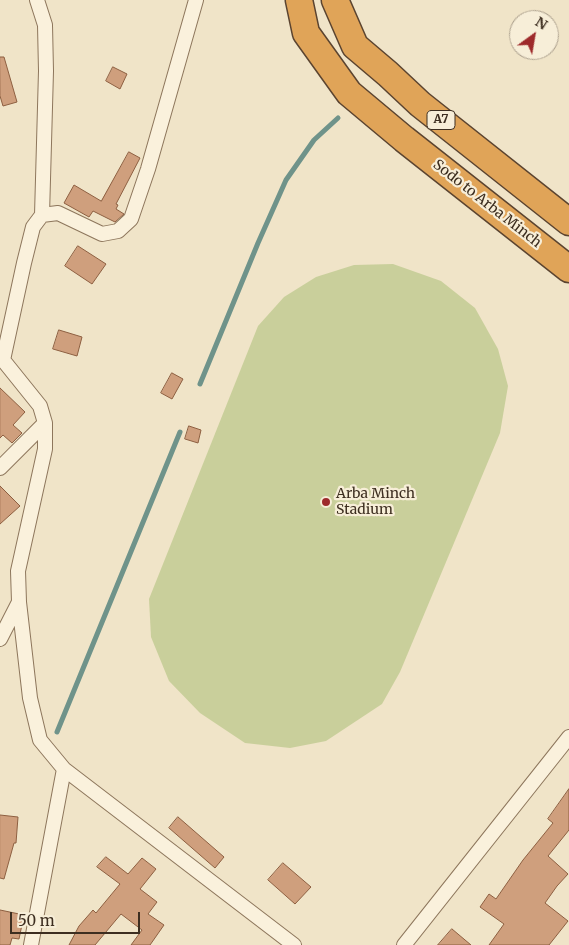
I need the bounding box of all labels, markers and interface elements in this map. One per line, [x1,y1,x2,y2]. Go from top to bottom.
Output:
north arrow [509,10,559,60]
text: N [532,13,551,34]
road number: A7 [427,110,455,130]
street label: Sodo to Arba Minch [430,157,544,251]
place label: Arba Minch Stadium [336,486,415,518]
marker: Arba Minch Stadium [320,496,332,508]
scale bar [12,902,142,934]
text: 50 m [18,911,55,930]

